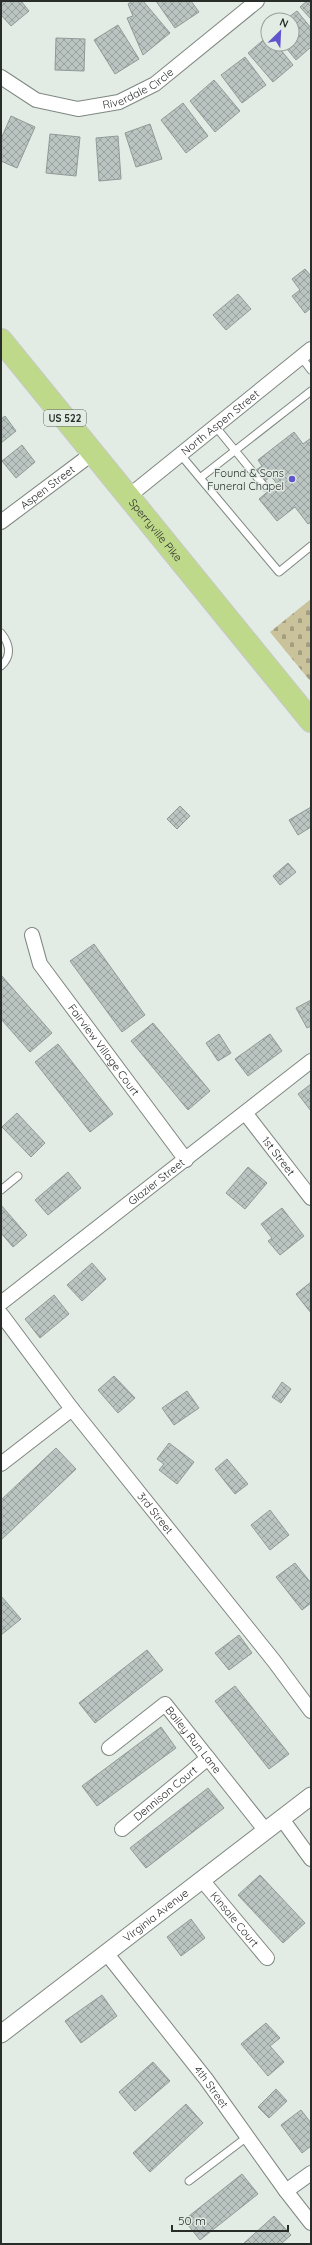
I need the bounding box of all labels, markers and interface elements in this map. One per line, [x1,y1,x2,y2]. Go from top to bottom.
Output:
north arrow [260,12,300,52]
text: N [278,15,291,31]
street label: Riverdale Circle [101,65,176,112]
street label: North Aspen Street [178,387,262,458]
road number: US 522 [44,410,86,426]
street label: Aspen Street [17,462,78,512]
place label: Found & Sons Funeral Chapel [207,466,284,493]
marker: Found & Sons Funeral Chapel [287,474,297,484]
street label: Sperryville Pike [126,496,185,564]
street label: Fairview Village Court [65,1001,143,1099]
street label: 1st Street [259,1133,298,1179]
street label: Glazier Street [125,1155,188,1208]
street label: 3rd Street [134,1489,177,1537]
street label: Bailey Run Lane [162,1703,225,1776]
street label: Dennison Court [130,1763,200,1824]
street label: Virginia Avenue [120,1886,191,1945]
street label: Kinsale Court [208,1889,262,1950]
street label: 4th Street [191,2063,232,2111]
scale bar [172,2207,288,2233]
text: 50 m [178,2213,206,2228]

